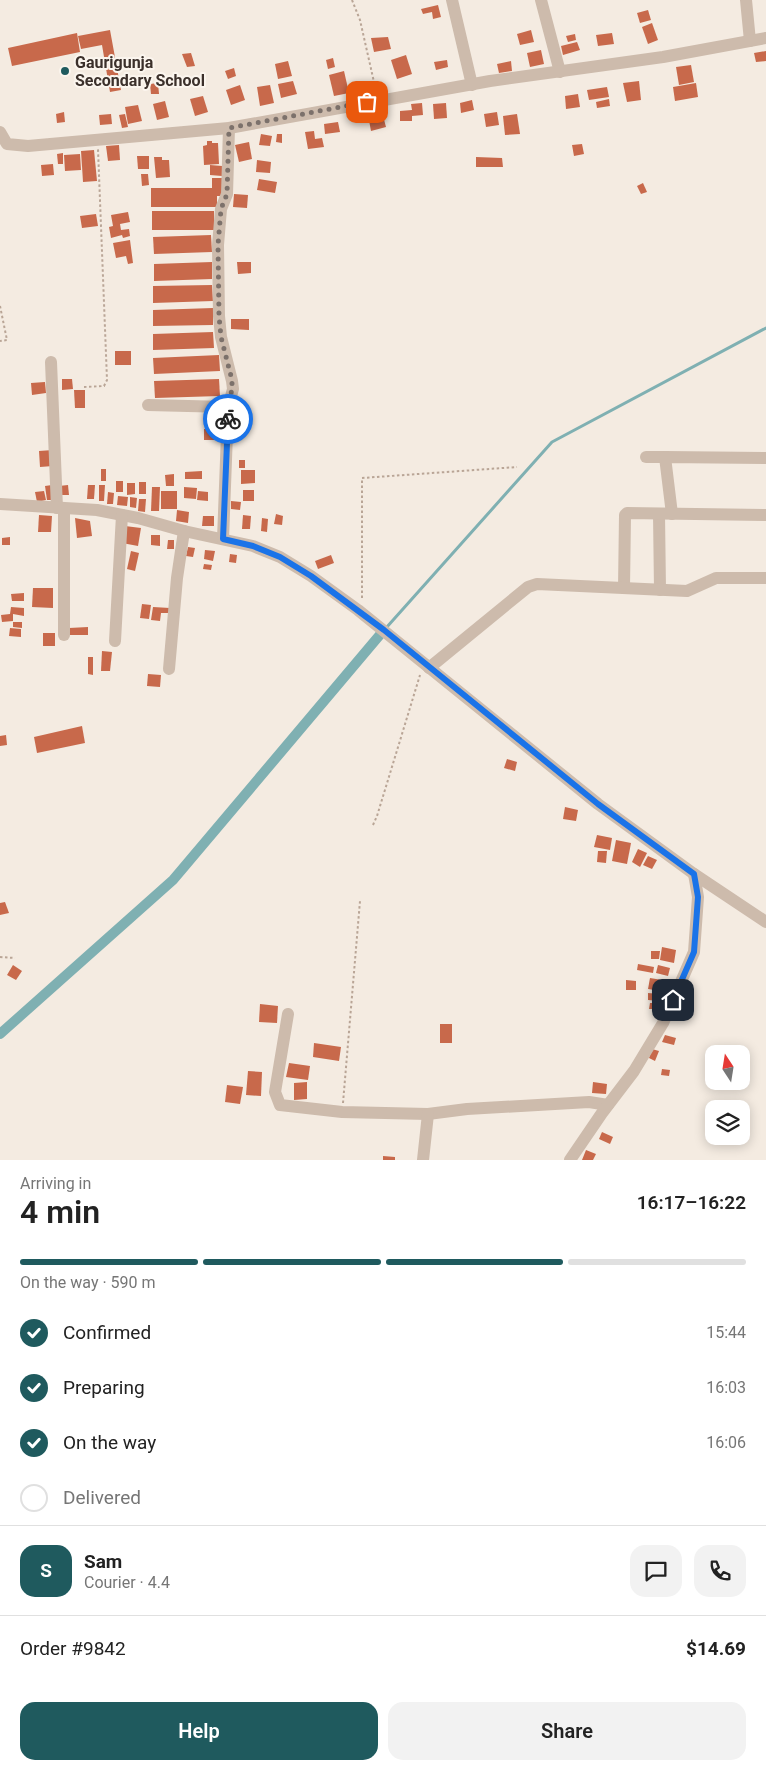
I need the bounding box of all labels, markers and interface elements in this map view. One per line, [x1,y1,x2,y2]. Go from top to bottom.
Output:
place label: Gaurigunja Secondary School [75,53,205,90]
marker: Gaurigunja Secondary School [59,65,71,77]
pin [346,81,388,123]
icon: bag [353,88,381,116]
courier [203,394,253,444]
icon: bike [214,405,242,433]
pin [652,979,694,1021]
icon: home [659,986,687,1014]
north arrow [705,1045,750,1090]
map controls [705,1045,750,1145]
button: layers [705,1100,750,1145]
text: Arriving in [20,1174,91,1193]
text: 16:17–16:22 [637,1191,746,1214]
text: 4 min [20,1193,100,1231]
text: On the way · 590 m [20,1273,156,1292]
icon: check [20,1319,48,1347]
text: Confirmed [63,1321,151,1344]
text: 15:44 [706,1323,746,1342]
icon: check [20,1374,48,1402]
text: Preparing [63,1376,145,1399]
text: 16:03 [706,1378,746,1397]
icon: check [20,1429,48,1457]
text: On the way [63,1431,156,1454]
text: 16:06 [706,1433,746,1452]
text: Delivered [63,1486,141,1509]
button: chat [630,1545,682,1597]
button: phone [694,1545,746,1597]
text: Sam [84,1550,122,1573]
text: S [40,1559,52,1582]
text: Courier · 4.4 [84,1573,170,1592]
text: Order #9842 [20,1637,126,1660]
text: $14.69 [686,1637,746,1660]
button: Help [20,1702,378,1760]
button: Share [388,1702,746,1760]

